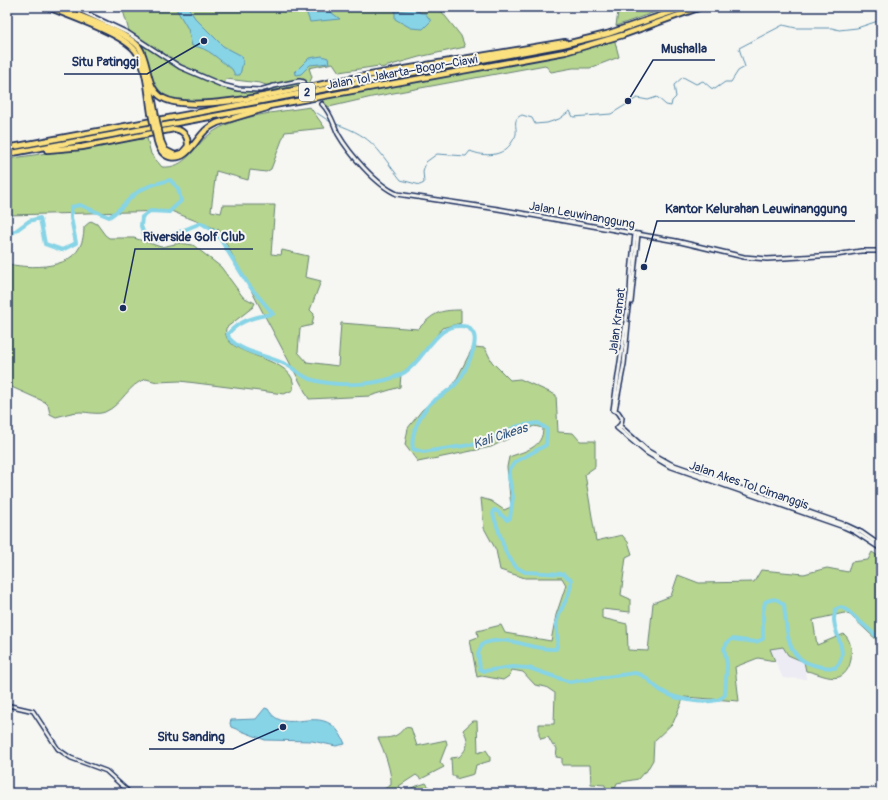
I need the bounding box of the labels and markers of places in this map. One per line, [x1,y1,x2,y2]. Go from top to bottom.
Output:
callout: Mushalla [653,35,715,60]
callout: Situ Patinggi [64,49,147,74]
callout: Kantor Kelurahan Leuwinanggung [657,196,855,221]
callout: Riverside Golf Club [135,224,253,249]
callout: Situ Sanding [149,724,233,749]

